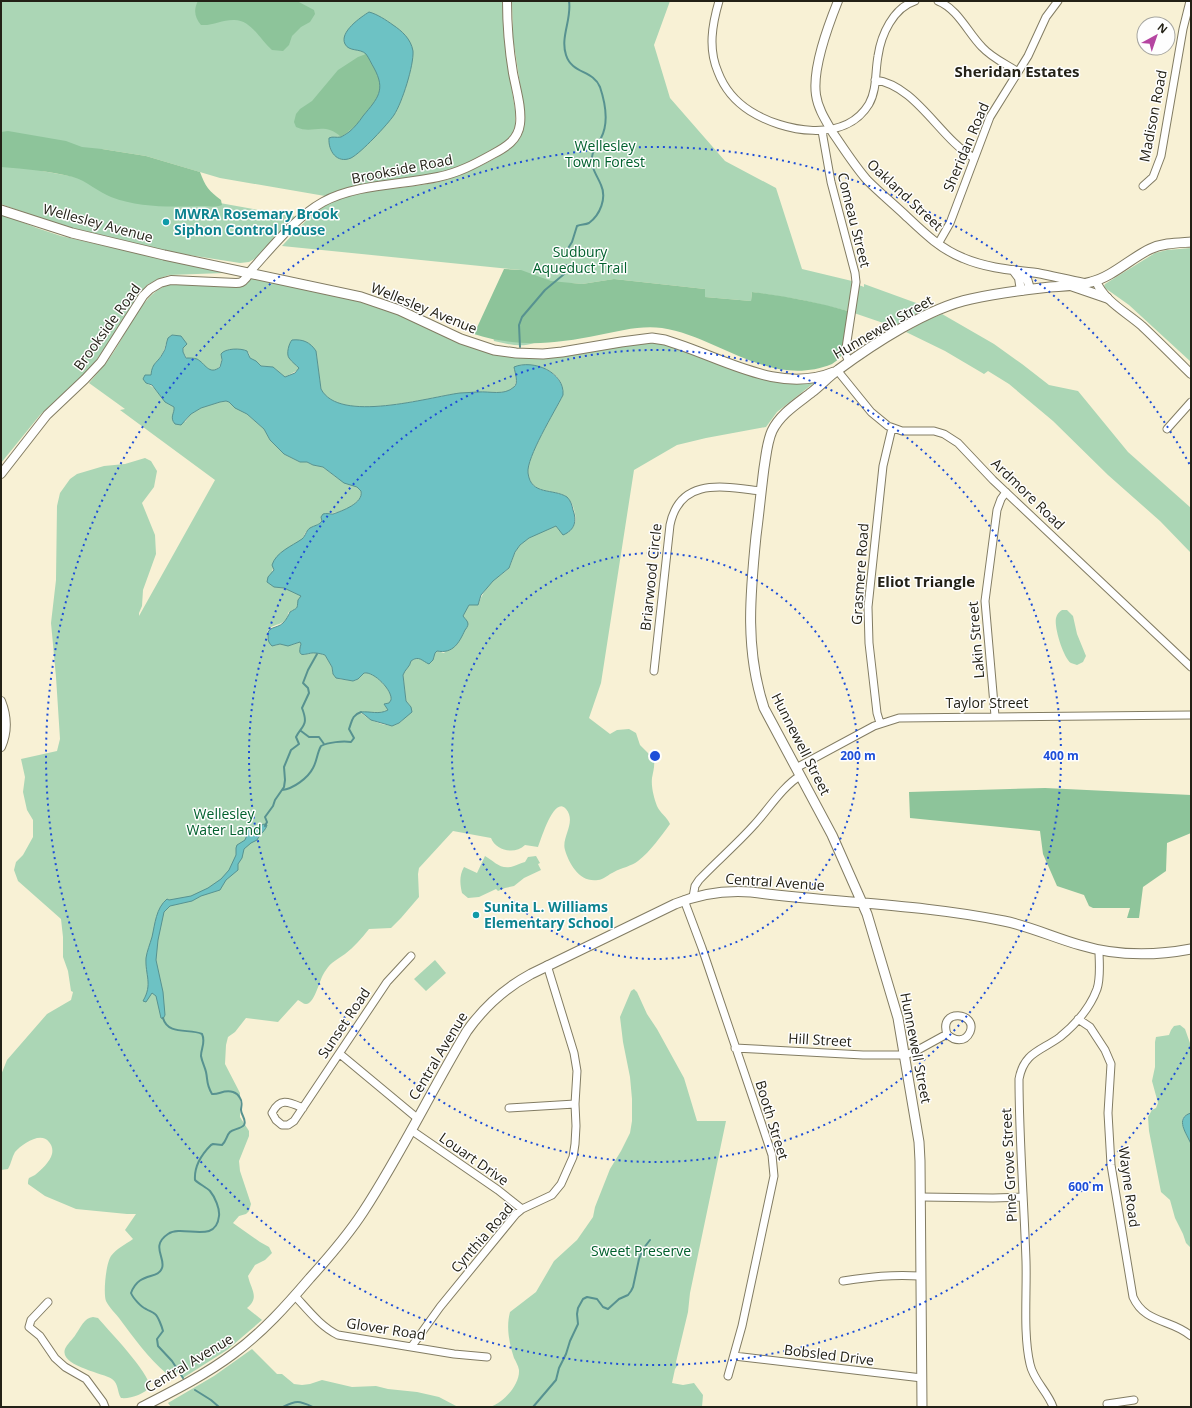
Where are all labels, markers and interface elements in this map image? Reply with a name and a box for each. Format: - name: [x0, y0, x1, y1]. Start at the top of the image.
- north arrow: [1136, 16, 1176, 56]
- text: N: [1154, 19, 1171, 37]
- district label: Sheridan Estates: [955, 61, 1079, 81]
- street label: Madison Road: [1134, 68, 1171, 163]
- street label: Sheridan Road: [938, 99, 993, 194]
- park label: Wellesley Town Forest: [565, 136, 645, 171]
- street label: Brookside Road: [350, 149, 454, 188]
- street label: Oakland Street: [863, 155, 947, 235]
- street label: Comeau Street: [834, 170, 875, 269]
- street label: Wellesley Avenue: [41, 199, 155, 246]
- place label: MWRA Rosemary Brook Siphon Control House: [174, 204, 339, 239]
- marker: MWRA Rosemary Brook Siphon Control House: [161, 217, 171, 227]
- park label: Sudbury Aqueduct Trail: [533, 242, 627, 277]
- street label: Wellesley Avenue: [368, 278, 480, 338]
- street label: Brookside Road: [69, 280, 144, 374]
- street label: Hunnewell Street: [829, 290, 936, 363]
- street label: Ardmore Road: [988, 454, 1069, 534]
- street label: Briarwood Circle: [635, 522, 666, 632]
- street label: Grasmere Road: [846, 523, 873, 625]
- district label: Eliot Triangle: [877, 571, 975, 591]
- street label: Lakin Street: [963, 601, 988, 679]
- street label: Hunnewell Street: [767, 689, 835, 798]
- street label: Taylor Street: [946, 693, 1028, 712]
- text: 200 m: [840, 747, 876, 764]
- text: 400 m: [1043, 747, 1079, 764]
- centre of rings: [648, 749, 662, 763]
- park label: Wellesley Water Land: [186, 804, 262, 839]
- street label: Central Avenue: [725, 869, 826, 894]
- place label: Sunita L. Williams Elementary School: [484, 897, 614, 932]
- marker: Sunita L. Williams Elementary School: [471, 910, 481, 920]
- street label: Sunset Road: [313, 984, 374, 1062]
- street label: Hunnewell Street: [896, 991, 937, 1105]
- street label: Central Avenue: [404, 1008, 471, 1103]
- street label: Hill Street: [788, 1028, 852, 1051]
- street label: Booth Street: [751, 1078, 794, 1162]
- street label: Pine Grove Street: [996, 1108, 1021, 1222]
- street label: Louart Drive: [436, 1128, 513, 1190]
- street label: Wayne Road: [1114, 1145, 1145, 1228]
- text: 600 m: [1068, 1178, 1104, 1195]
- street label: Cynthia Road: [446, 1199, 517, 1276]
- park label: Sweet Preserve: [591, 1241, 691, 1260]
- street label: Glover Road: [345, 1313, 427, 1344]
- street label: Central Avenue: [141, 1329, 236, 1396]
- street label: Bobsled Drive: [783, 1340, 875, 1369]

